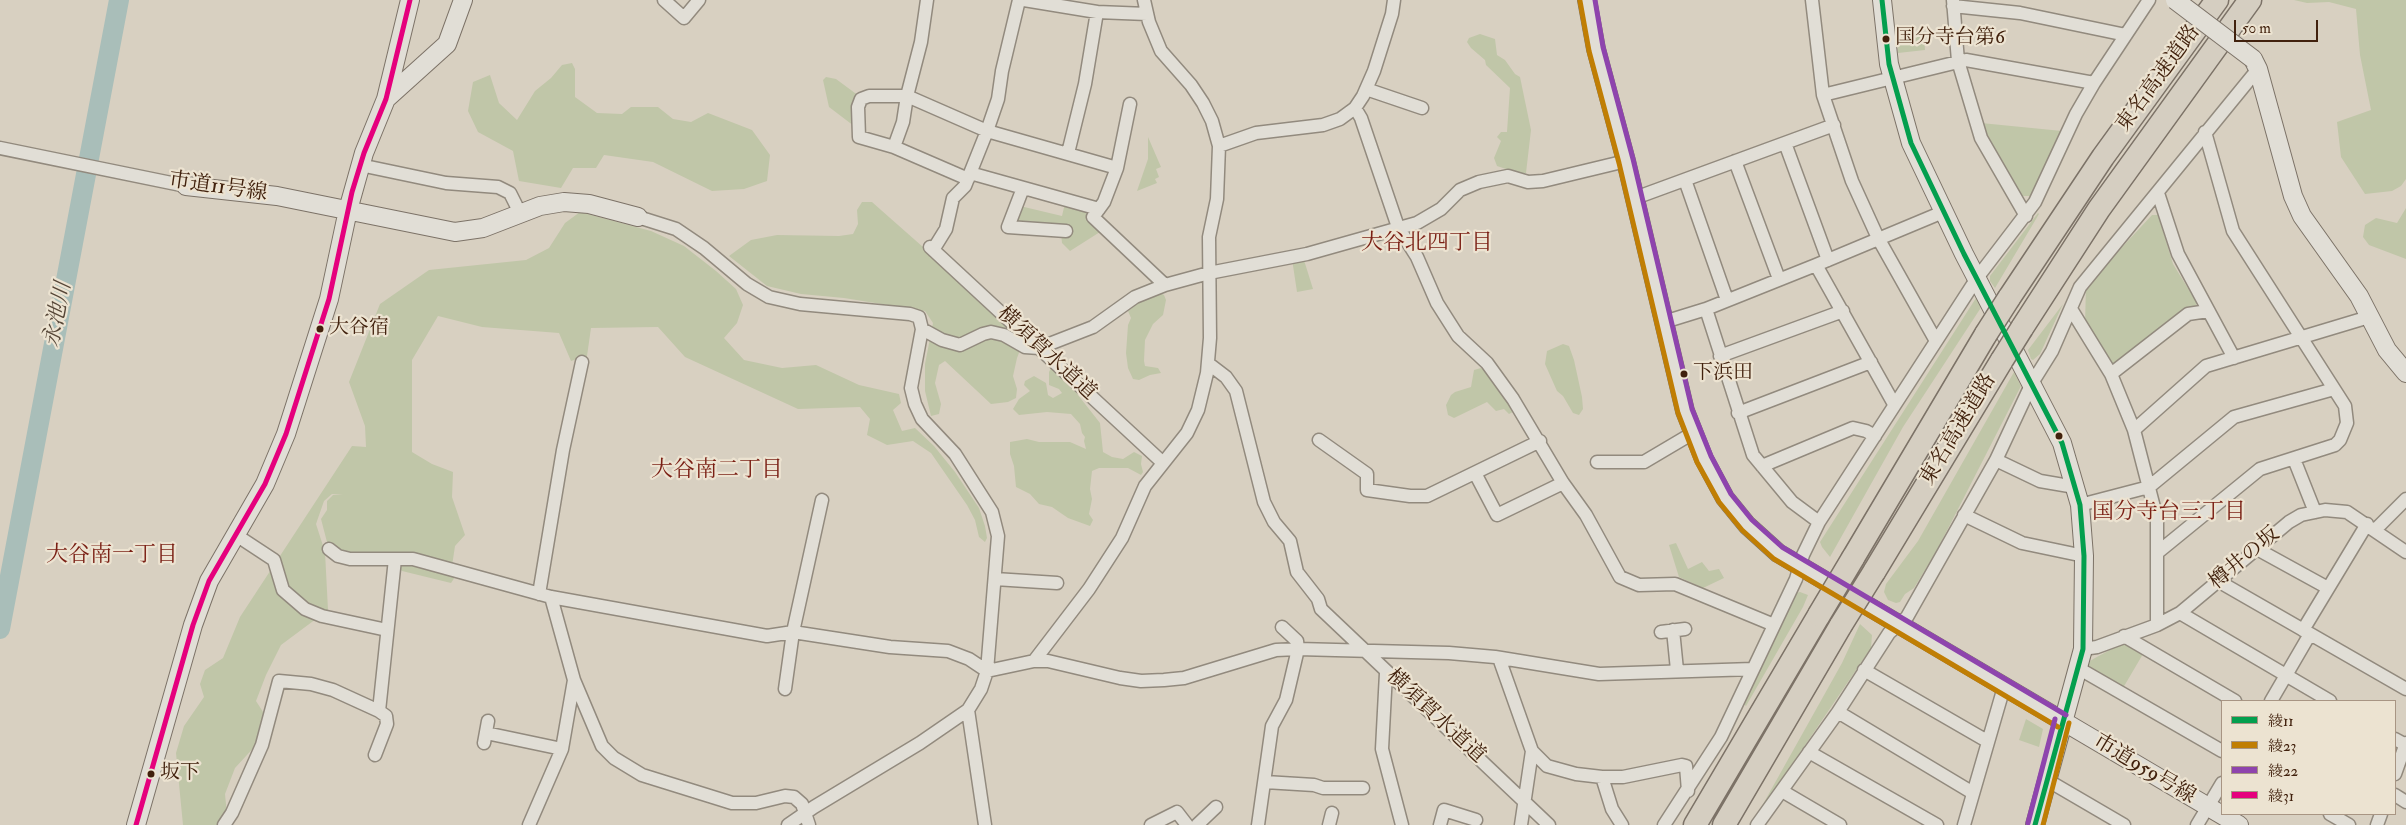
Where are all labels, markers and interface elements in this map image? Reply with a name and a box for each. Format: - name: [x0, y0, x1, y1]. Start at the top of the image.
- scale bar: [2236, 10, 2320, 42]
- text: 50 m: [2242, 19, 2271, 38]
- street label: 東名高速道路: [2112, 21, 2206, 137]
- place label: 国分寺台第6: [1895, 27, 2005, 51]
- marker: 国分寺台第6: [1881, 34, 1891, 44]
- street label: 市道11号線: [167, 169, 269, 207]
- district label: 大谷北四丁目: [1361, 231, 1493, 257]
- water label: 永池川: [40, 280, 78, 350]
- street label: 横須賀水道道: [991, 302, 1101, 406]
- place label: 大谷宿: [329, 317, 389, 341]
- marker: 大谷宿: [315, 324, 325, 334]
- place label: 下浜田: [1693, 362, 1753, 386]
- marker: 下浜田: [1679, 369, 1689, 379]
- street label: 東名高速道路: [1916, 370, 2002, 490]
- unlabelled marker: [2054, 431, 2064, 441]
- district label: 大谷南二丁目: [651, 458, 783, 484]
- district label: 国分寺台三丁目: [2092, 500, 2246, 526]
- street label: 樽井の坂: [2205, 522, 2285, 596]
- district label: 大谷南一丁目: [46, 543, 178, 569]
- street label: 横須賀水道道: [1380, 665, 1490, 769]
- legend: [2221, 700, 2396, 815]
- text: 綾11: [2268, 712, 2294, 731]
- street label: 市道959号線: [2088, 730, 2200, 810]
- text: 綾23: [2268, 737, 2296, 756]
- place label: 坂下: [160, 762, 200, 786]
- text: 綾22: [2268, 762, 2298, 781]
- marker: 坂下: [146, 769, 156, 779]
- text: 綾31: [2268, 787, 2294, 806]

